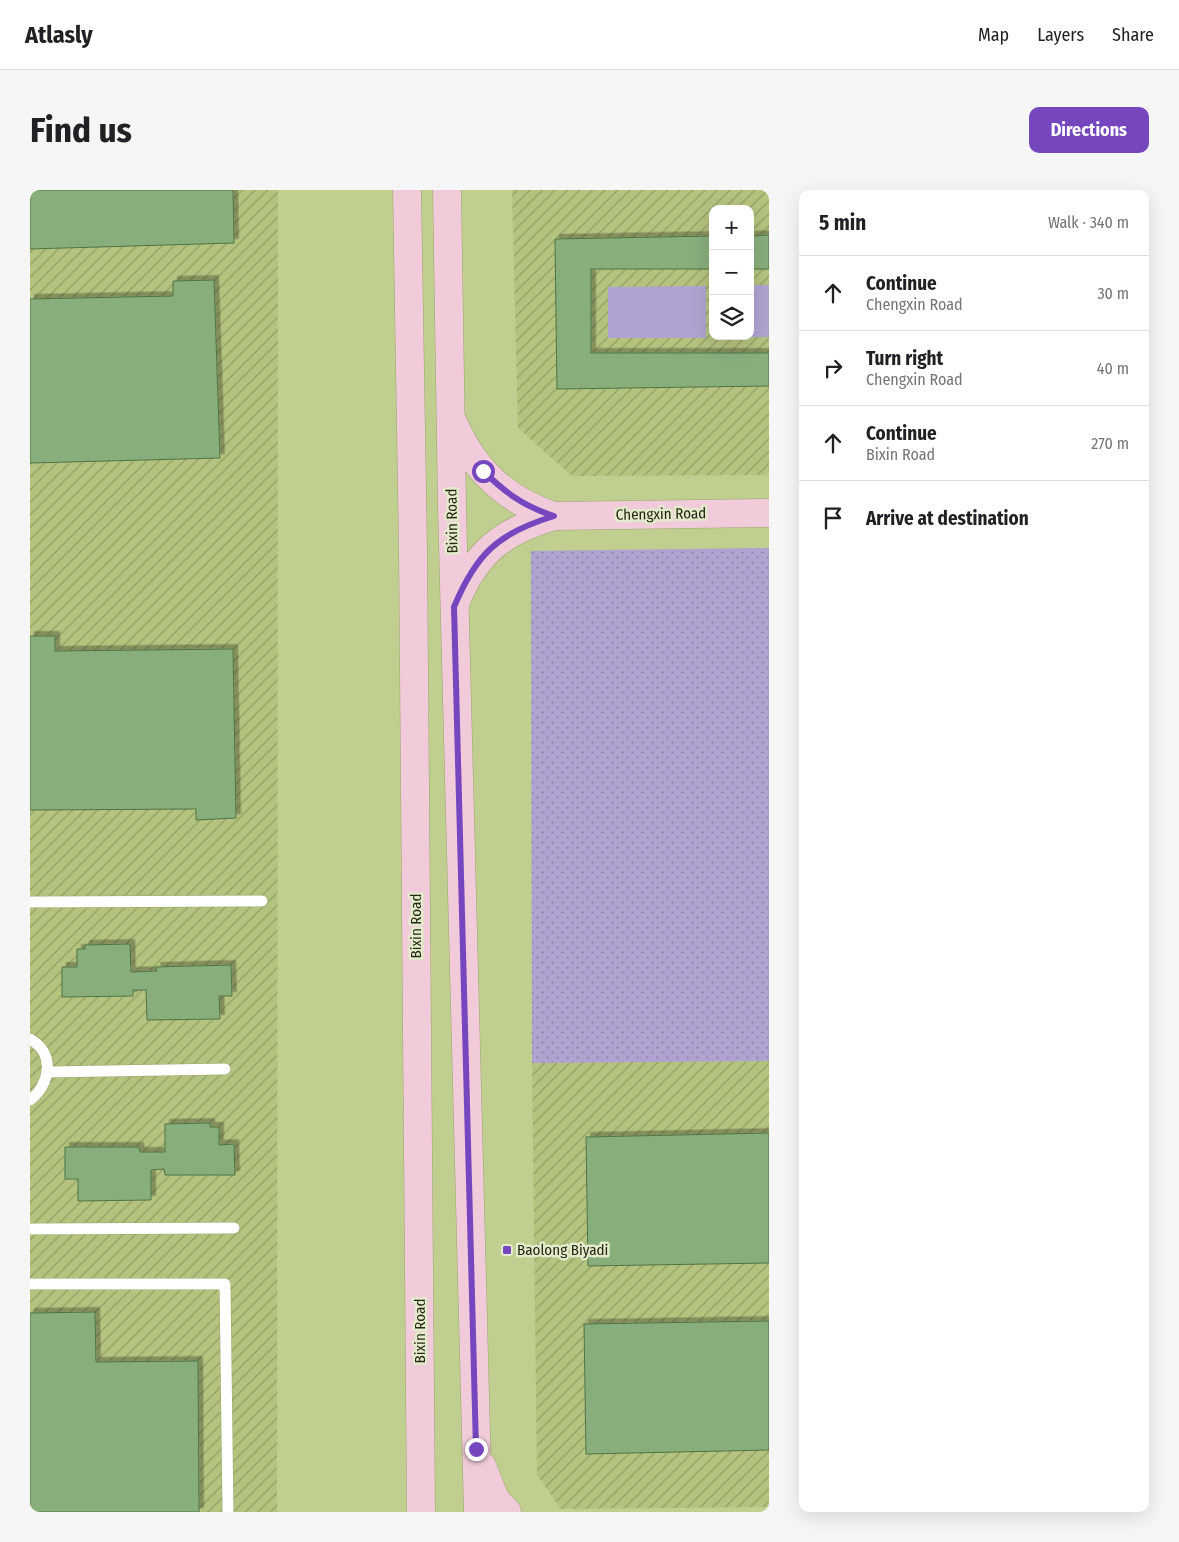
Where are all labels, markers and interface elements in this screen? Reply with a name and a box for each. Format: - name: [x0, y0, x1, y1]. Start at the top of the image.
- text: Atlasly: [25, 21, 93, 49]
- text: Map: [978, 24, 1009, 46]
- text: Layers: [1037, 24, 1084, 46]
- text: Share: [1112, 24, 1154, 46]
- button: Directions: [1029, 107, 1149, 153]
- text: Find us: [30, 109, 132, 151]
- map controls: [709, 205, 754, 340]
- button: +: [709, 205, 754, 250]
- text: 5 min: [819, 210, 866, 236]
- text: Walk · 340 m: [1048, 213, 1129, 232]
- button: −: [709, 250, 754, 295]
- text: Continue: [866, 272, 937, 295]
- icon: ahead: [819, 279, 847, 307]
- text: 30 m: [1097, 284, 1129, 303]
- button: layers: [709, 295, 754, 340]
- text: Chengxin Road: [866, 295, 963, 314]
- text: Turn right: [866, 347, 943, 370]
- icon: right: [819, 354, 847, 382]
- text: 40 m: [1097, 359, 1129, 378]
- text: Chengxin Road: [866, 370, 963, 389]
- text: Continue: [866, 422, 937, 445]
- icon: ahead: [819, 429, 847, 457]
- text: 270 m: [1091, 434, 1129, 453]
- text: Bixin Road: [866, 445, 935, 464]
- route start: [472, 460, 495, 483]
- street label: Bixin Road: [442, 488, 462, 554]
- street label: Chengxin Road: [616, 504, 706, 524]
- icon: arrive: [819, 504, 847, 532]
- text: Arrive at destination: [866, 507, 1029, 530]
- street label: Bixin Road: [407, 894, 425, 958]
- place label: Baolong Biyadi: [517, 1241, 608, 1259]
- marker: Baolong Biyadi: [501, 1244, 513, 1256]
- street label: Bixin Road: [411, 1299, 429, 1363]
- route end: [465, 1438, 488, 1461]

